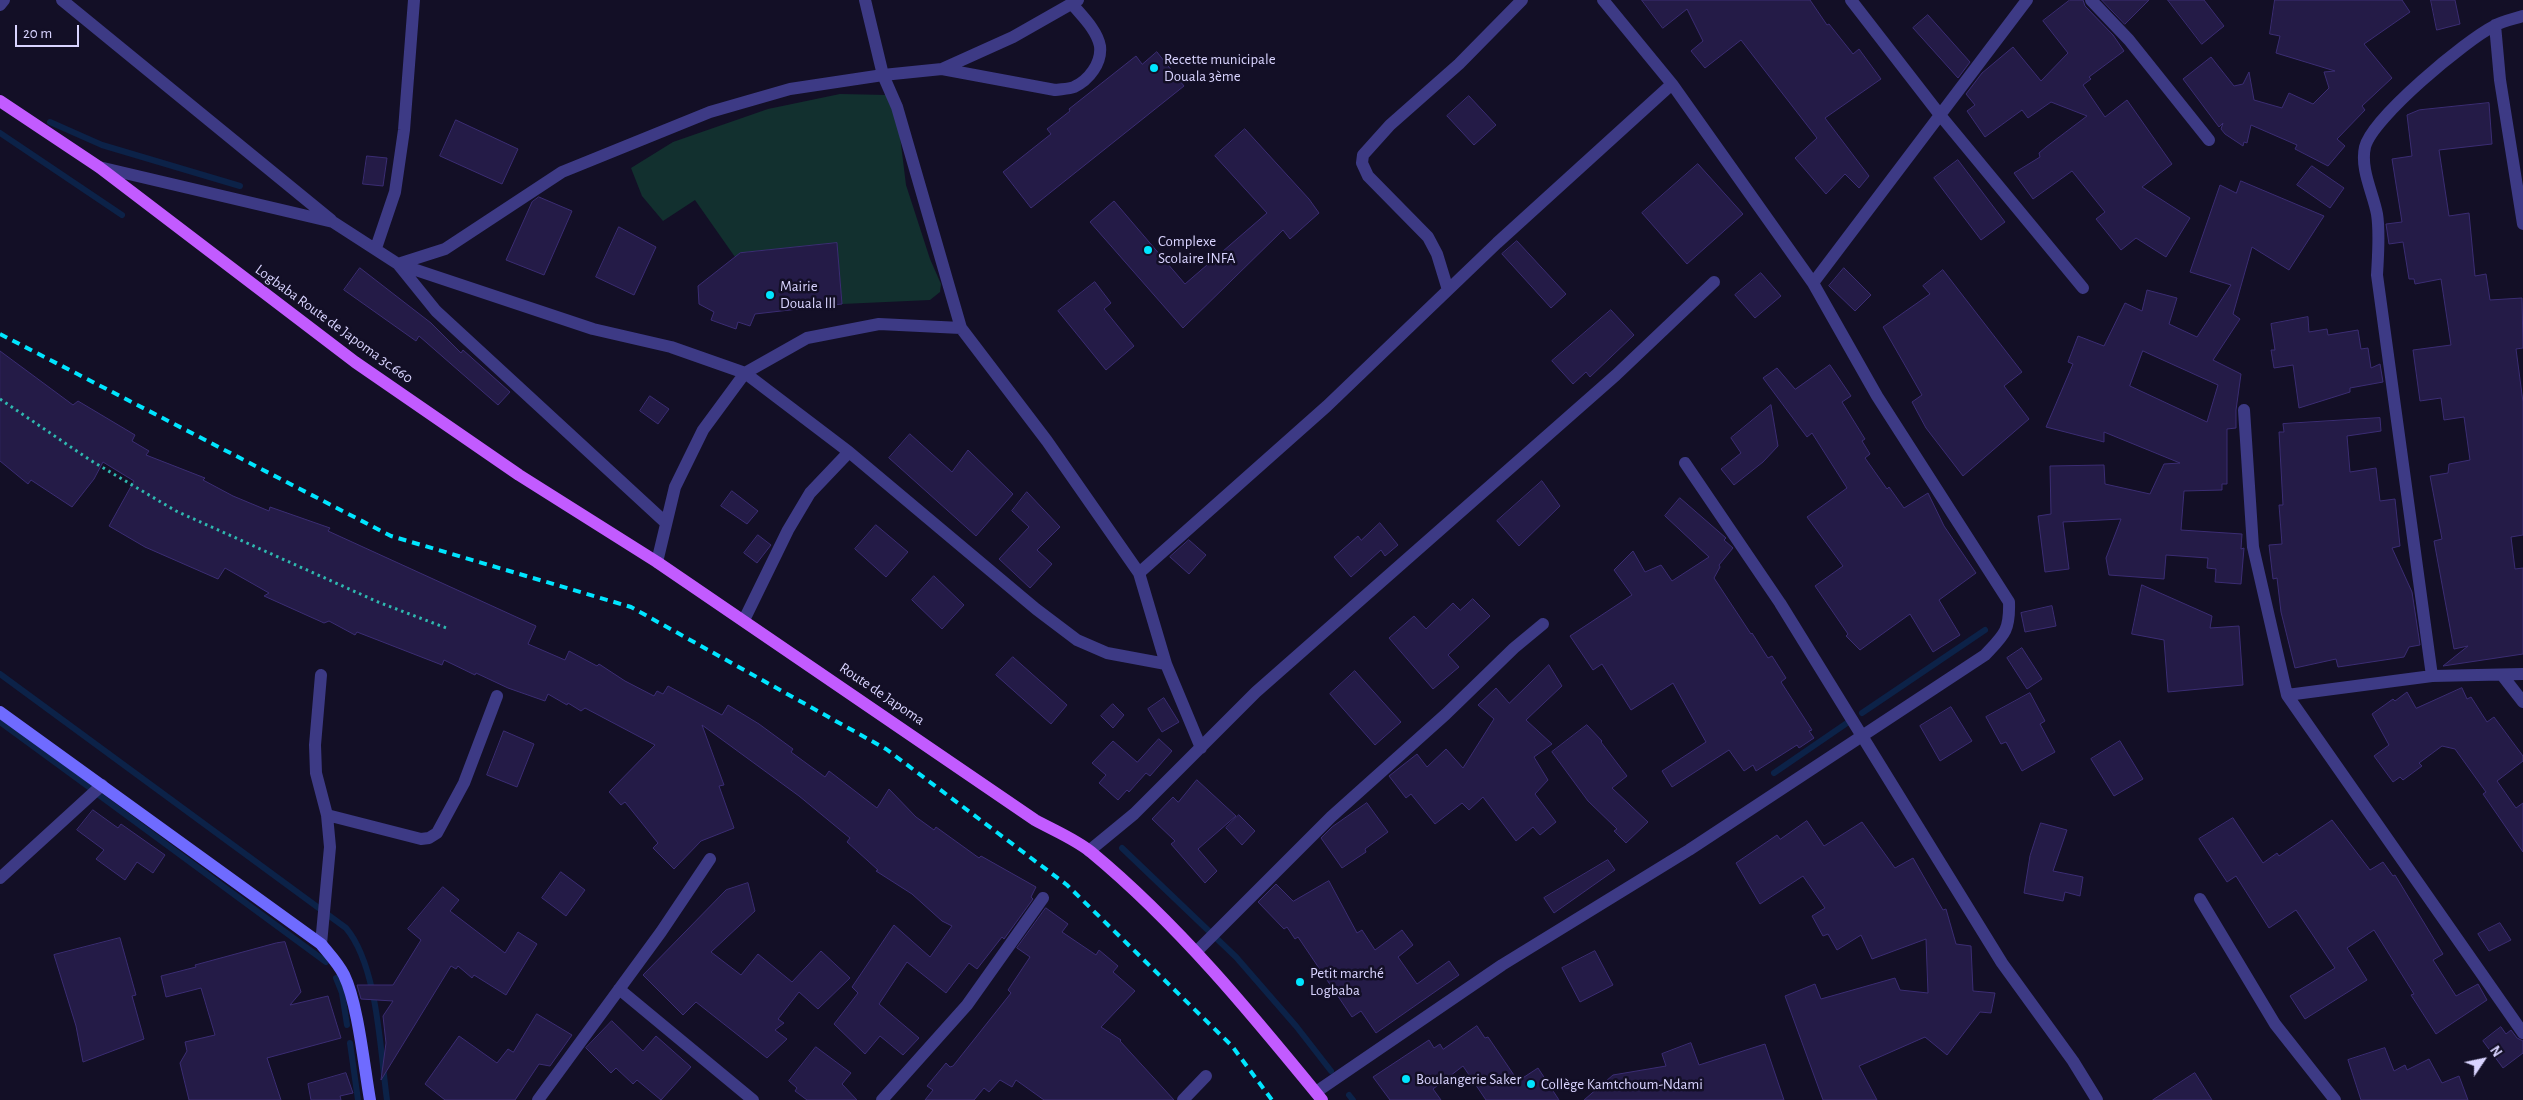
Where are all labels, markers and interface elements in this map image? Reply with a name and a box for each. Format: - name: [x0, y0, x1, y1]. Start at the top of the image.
- scale bar: [18, 15, 81, 47]
- text: 20 m: [23, 26, 52, 41]
- place label: Recette municipale Douala 3ème: [1164, 50, 1276, 85]
- marker: Recette municipale Douala 3ème: [1148, 62, 1160, 74]
- place label: Complexe Scolaire INFA: [1158, 232, 1235, 267]
- marker: Complexe Scolaire INFA: [1142, 244, 1154, 256]
- street label: Logbaba Route de Japoma 3c.660: [252, 261, 416, 387]
- place label: Mairie Douala lll: [780, 277, 836, 312]
- marker: Mairie Douala lll: [764, 289, 776, 301]
- street label: Route de Japoma: [836, 659, 928, 729]
- place label: Petit marché Logbaba: [1310, 964, 1384, 999]
- marker: Petit marché Logbaba: [1294, 976, 1306, 988]
- north arrow: [2458, 1035, 2508, 1085]
- text: N: [2487, 1044, 2504, 1060]
- place label: Boulangerie Saker: [1416, 1070, 1521, 1088]
- marker: Boulangerie Saker: [1400, 1073, 1412, 1085]
- place label: Collège Kamtchoum-Ndami: [1541, 1075, 1703, 1093]
- marker: Collège Kamtchoum-Ndami: [1525, 1078, 1537, 1090]

